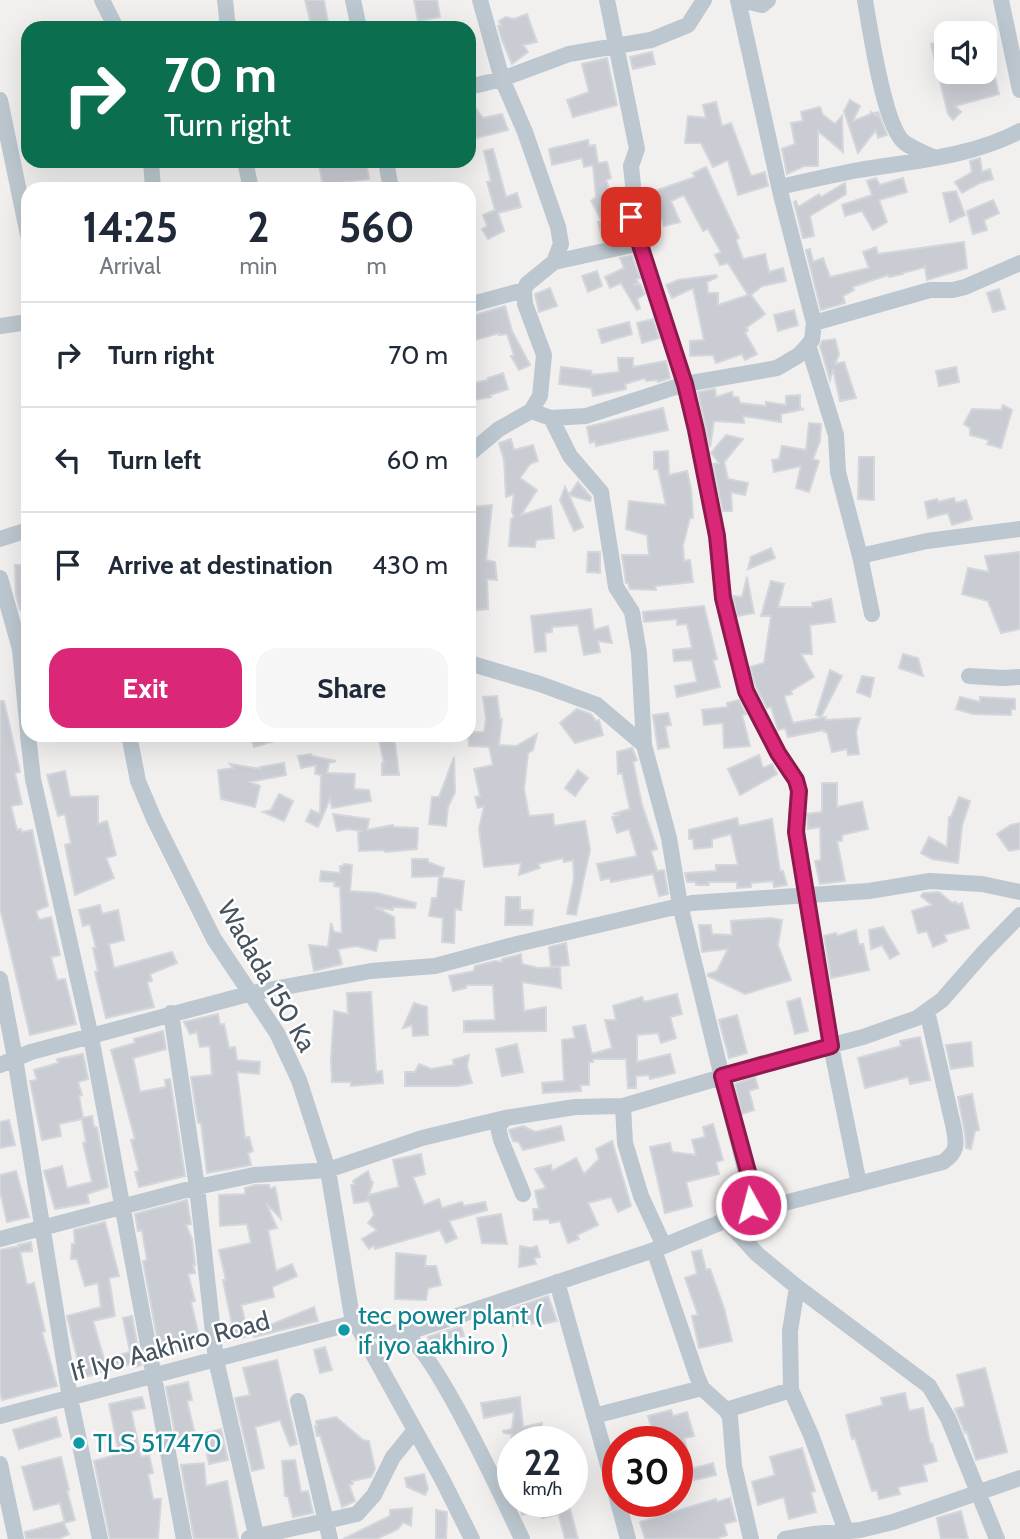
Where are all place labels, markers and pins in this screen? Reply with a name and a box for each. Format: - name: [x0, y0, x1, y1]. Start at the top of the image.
- pin: [601, 187, 661, 247]
- place label: tec power plant ( if iyo aakhiro ): [358, 1299, 543, 1361]
- marker: tec power plant ( if iyo aakhiro ): [336, 1322, 352, 1338]
- place label: TLS 517470: [93, 1427, 222, 1459]
- marker: TLS 517470: [71, 1435, 87, 1451]

